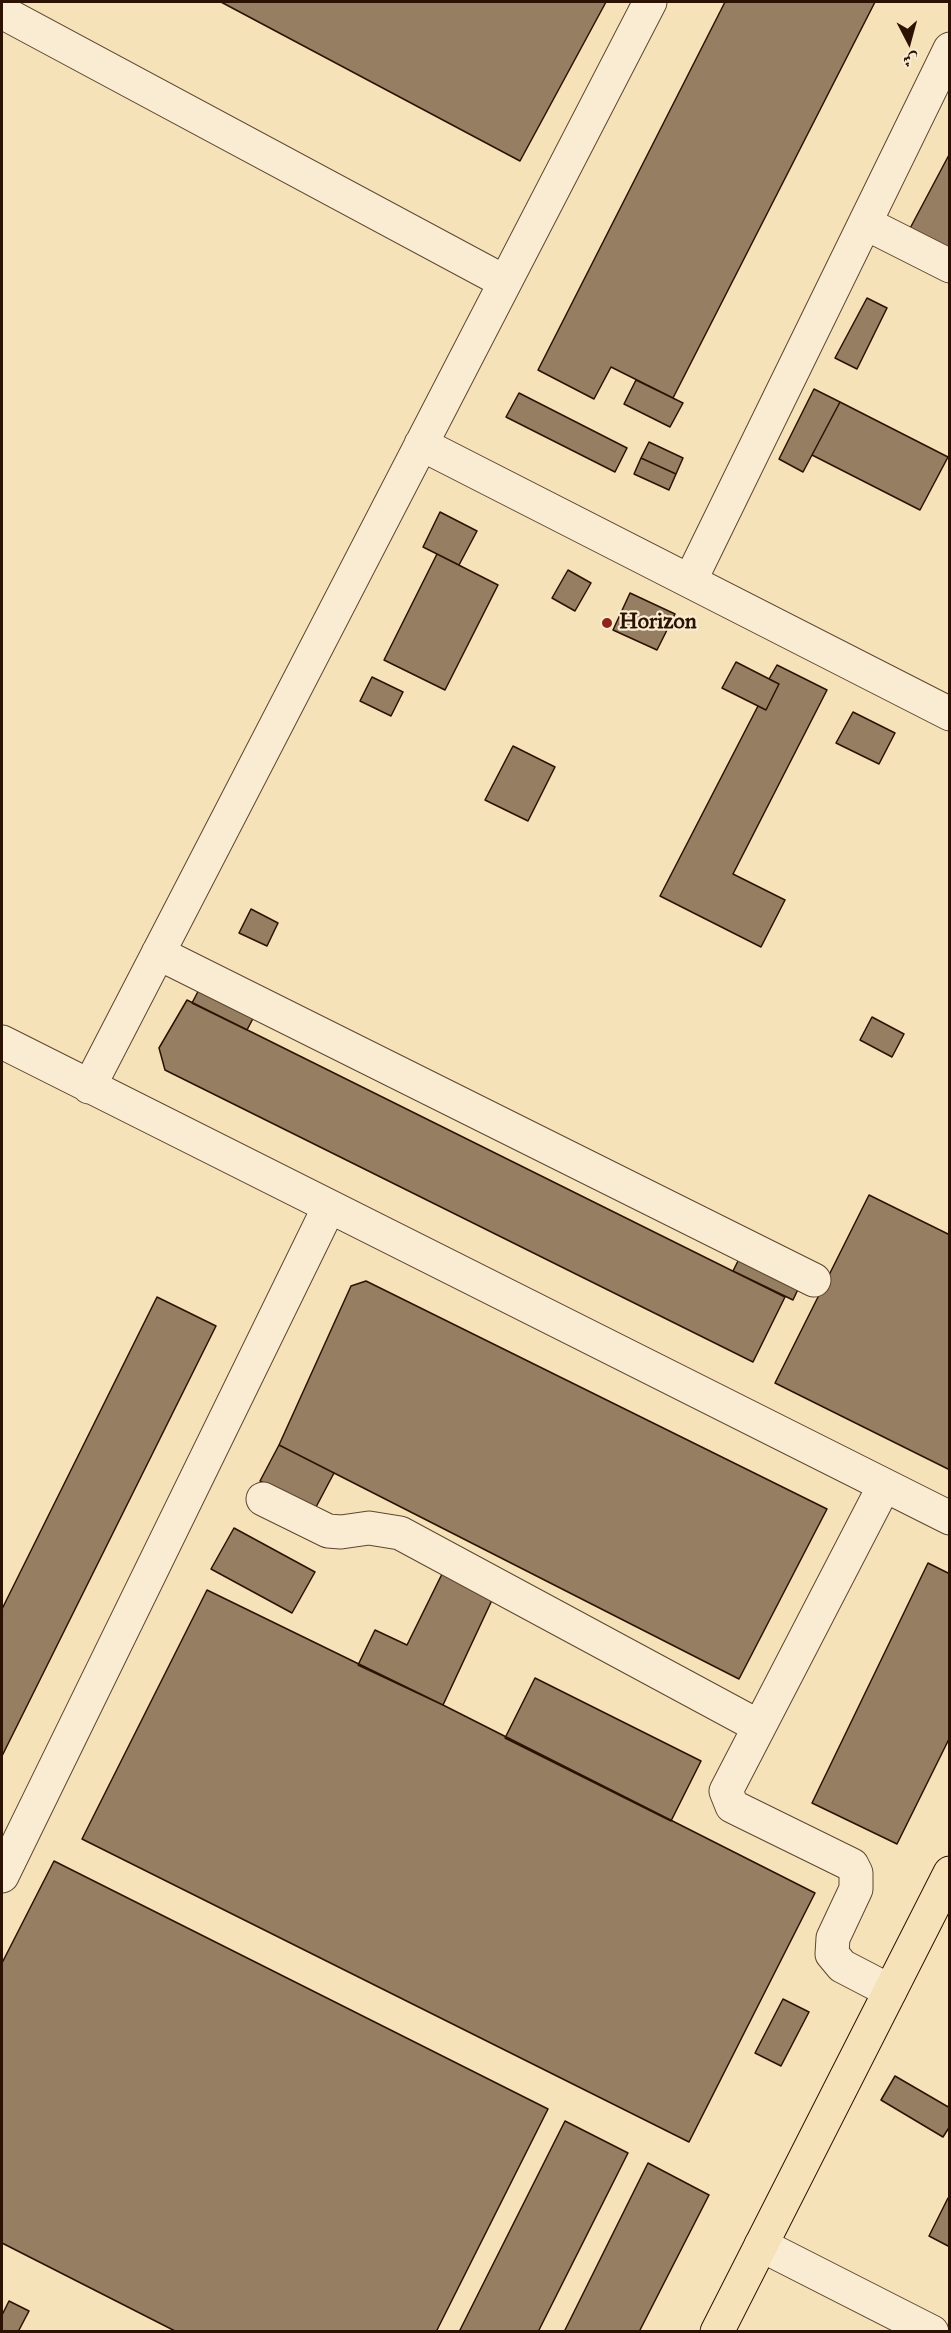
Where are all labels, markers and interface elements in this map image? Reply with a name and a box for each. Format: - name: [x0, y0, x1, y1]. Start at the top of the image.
- north arrow: [879, 12, 939, 72]
- text: ش: [902, 50, 920, 71]
- place label: Horizon: [619, 610, 697, 636]
- marker: Horizon: [600, 616, 614, 630]

